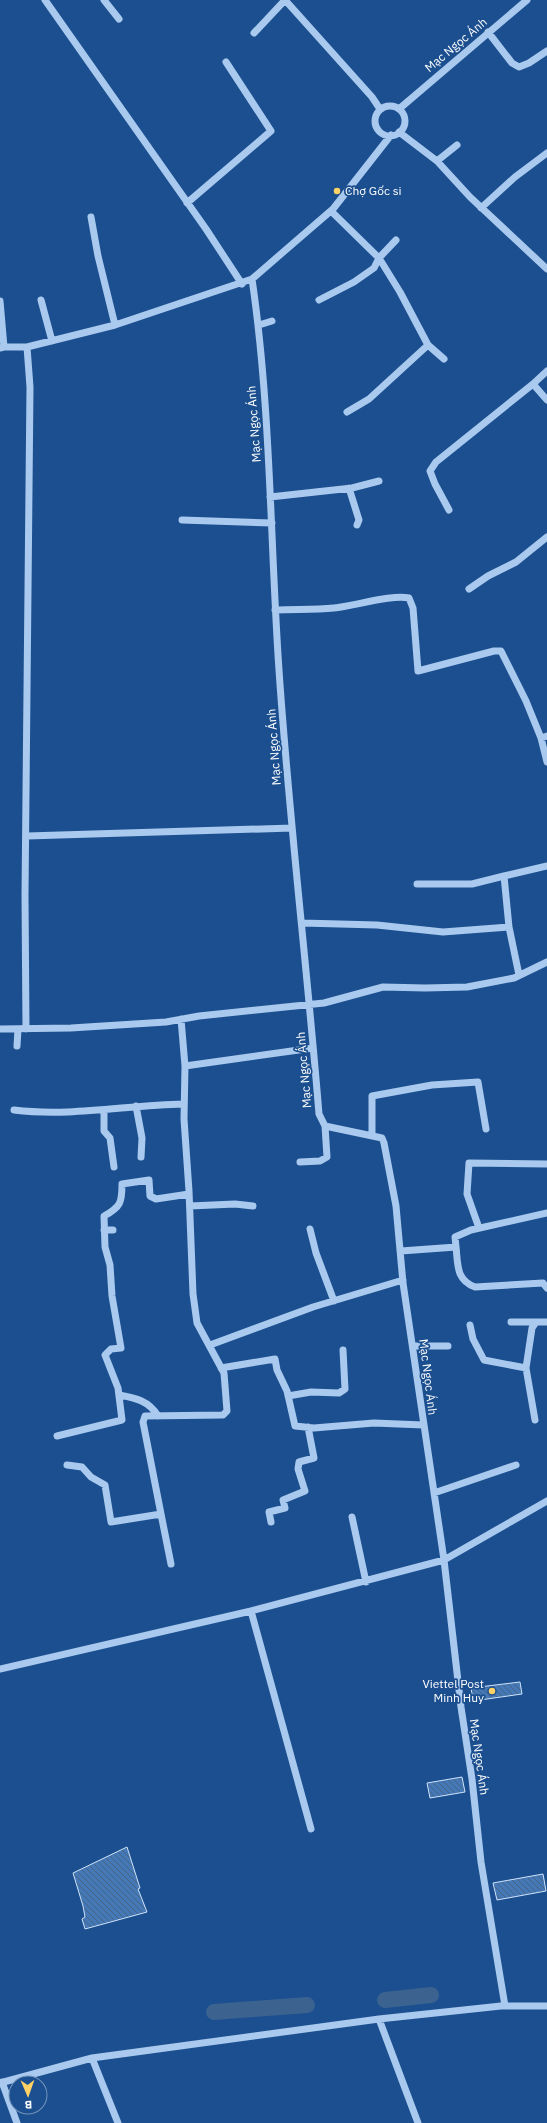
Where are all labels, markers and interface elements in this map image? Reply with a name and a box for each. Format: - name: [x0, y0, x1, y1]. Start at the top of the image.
- street label: Mạc Ngọc Ánh: [421, 14, 490, 75]
- place label: Chợ Gốc si: [345, 183, 402, 198]
- marker: Chợ Gốc si: [332, 186, 342, 196]
- street label: Mạc Ngọc Ánh: [243, 385, 264, 463]
- street label: Mạc Ngọc Ánh: [263, 708, 284, 786]
- street label: Mạc Ngọc Ánh: [293, 1031, 314, 1109]
- street label: Mạc Ngọc Ánh: [416, 1338, 441, 1416]
- place label: Viettel Post Minh Huy: [422, 1676, 484, 1705]
- marker: Viettel Post Minh Huy: [487, 1686, 497, 1696]
- street label: Mạc Ngọc Ánh: [467, 1718, 492, 1796]
- north arrow: [8, 2075, 48, 2115]
- text: B: [24, 2098, 32, 2112]

